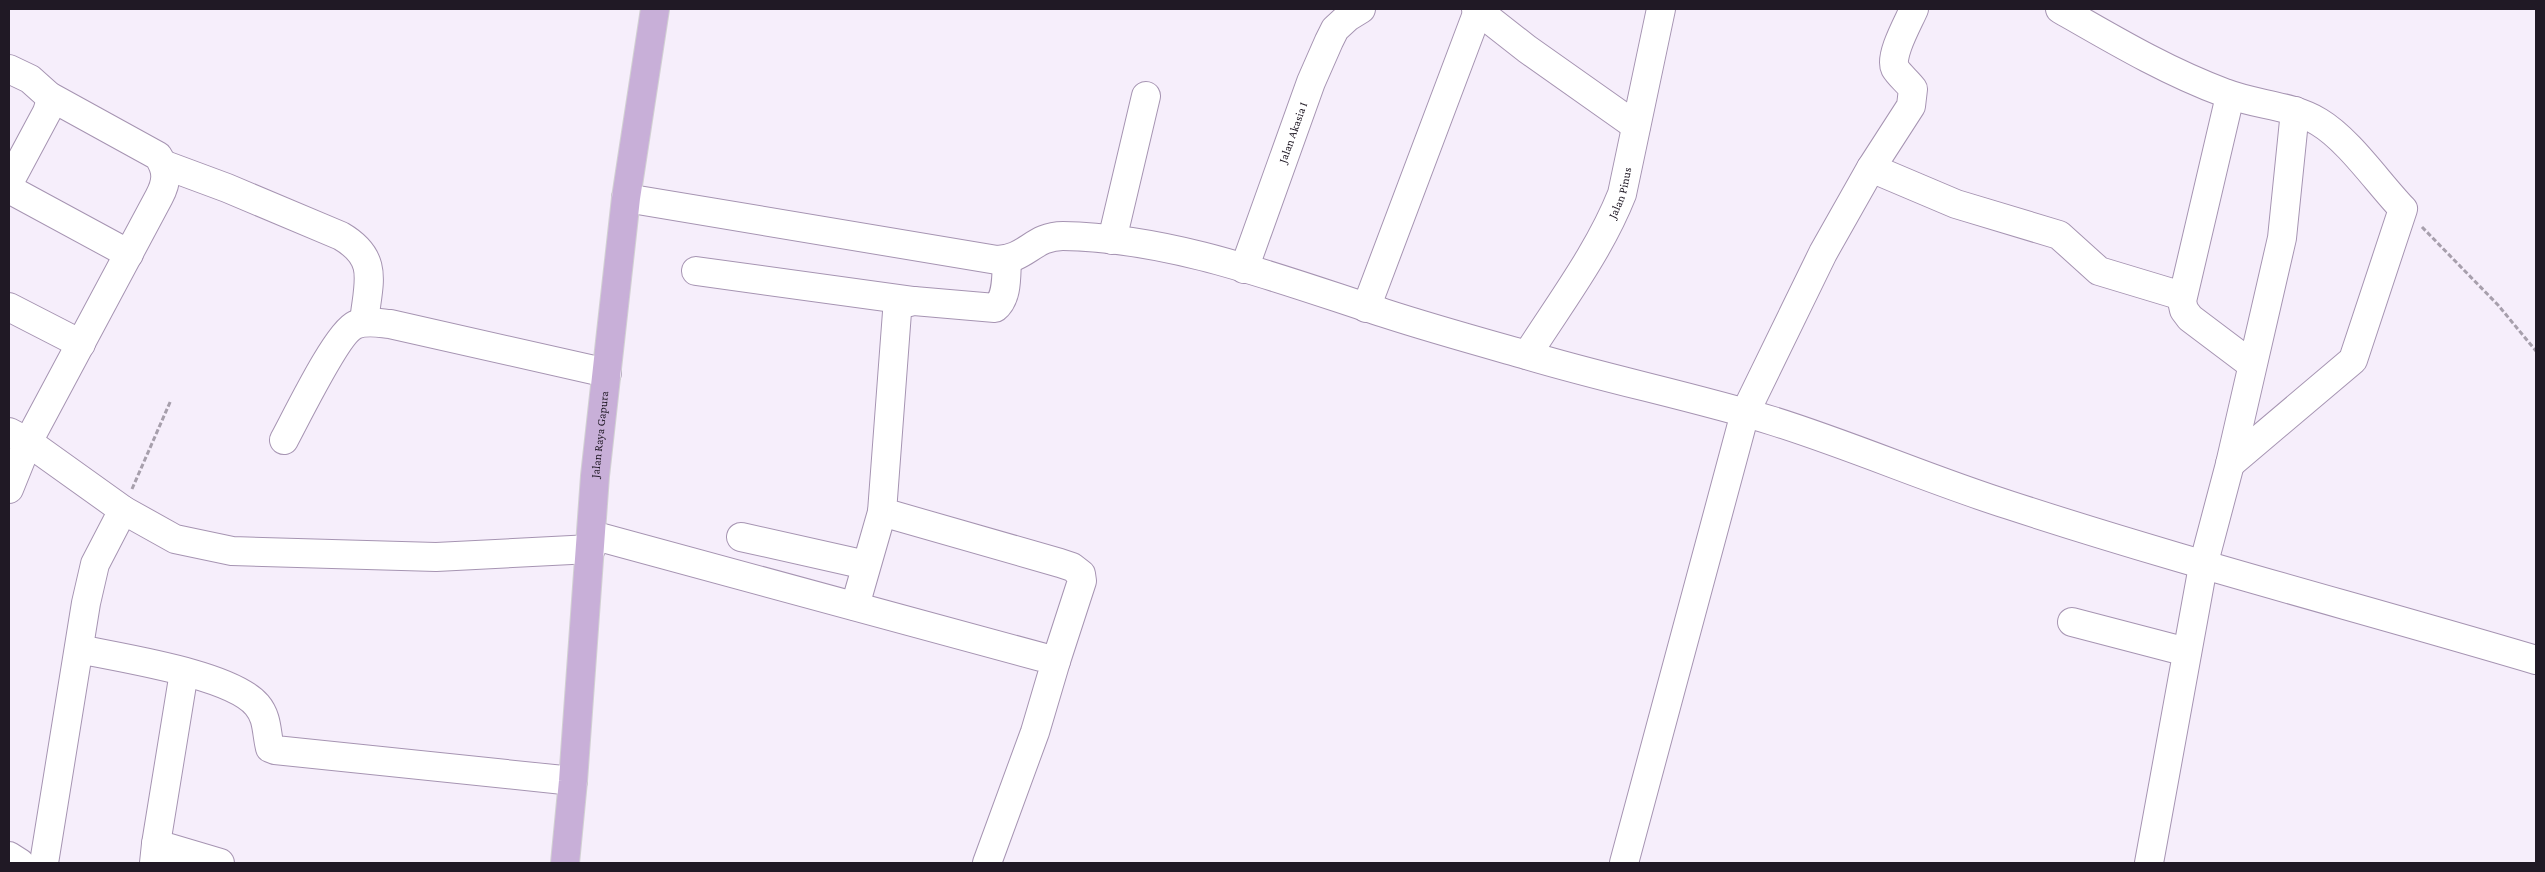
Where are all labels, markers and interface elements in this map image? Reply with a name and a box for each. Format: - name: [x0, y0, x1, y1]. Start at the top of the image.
- street label: Jalan Akasia I: [1275, 100, 1310, 166]
- street label: Jalan Pinus: [1605, 166, 1635, 222]
- street label: Jalan Raya Gapura: [588, 390, 611, 479]

